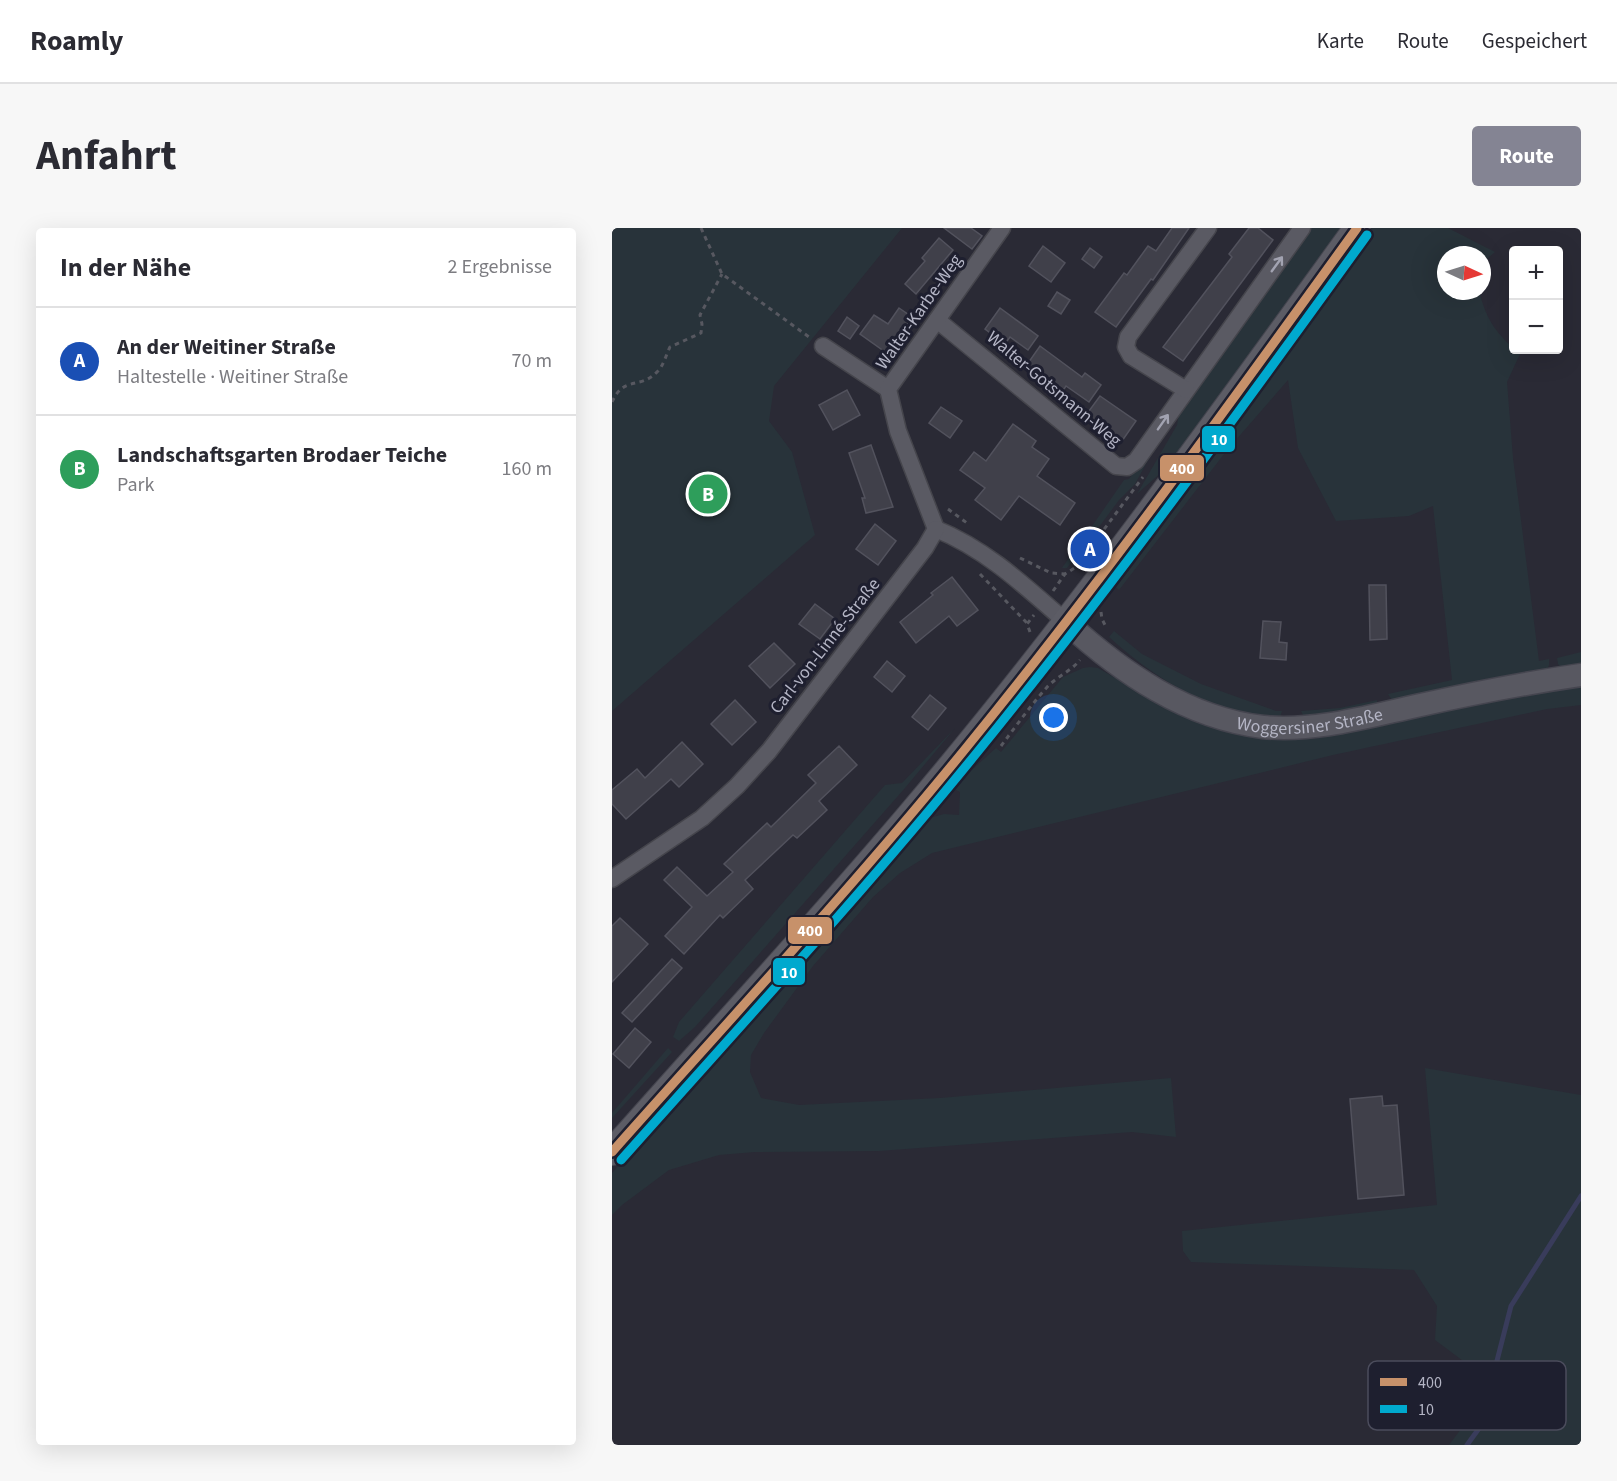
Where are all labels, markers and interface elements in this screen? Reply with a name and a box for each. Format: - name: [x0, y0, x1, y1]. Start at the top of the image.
- text: Roamly: [30, 21, 123, 61]
- text: Karte: [1317, 26, 1364, 56]
- text: Route: [1397, 26, 1449, 56]
- text: Gespeichert: [1482, 26, 1587, 56]
- text: Anfahrt: [36, 126, 177, 186]
- button: Route: [1472, 126, 1581, 186]
- north arrow: [1437, 246, 1491, 300]
- map controls: [1509, 246, 1563, 354]
- button: +: [1509, 246, 1563, 300]
- text: In der Nähe: [60, 249, 191, 286]
- street label: Walter-Karbe-Weg: [870, 249, 968, 375]
- text: 2 Ergebnisse: [447, 253, 552, 281]
- one-way arrow: [1270, 256, 1283, 272]
- button: −: [1509, 300, 1563, 354]
- street label: Walter-Gotsmann-Weg: [981, 325, 1127, 453]
- text: An der Weitiner Straße: [117, 331, 336, 363]
- text: A: [74, 347, 85, 375]
- text: 70 m: [512, 347, 552, 375]
- text: Haltestelle · Weitiner Straße: [117, 363, 348, 391]
- one-way arrow: [1157, 415, 1169, 431]
- line badge: 10: [1201, 425, 1236, 453]
- text: 10: [1211, 429, 1227, 451]
- text: Landschaftsgarten Brodaer Teiche: [117, 439, 447, 471]
- line badge: 400: [1159, 454, 1205, 482]
- text: B: [73, 455, 86, 483]
- text: 160 m: [502, 455, 552, 483]
- text: 400: [1169, 458, 1195, 480]
- text: Park: [117, 471, 154, 499]
- pin: B: [688, 472, 728, 516]
- pin: A: [1070, 526, 1110, 572]
- street label: Carl-von-Linné-Straße: [764, 573, 886, 719]
- street label: Woggersiner Straße: [1234, 701, 1385, 741]
- your location: [1039, 703, 1068, 732]
- line badge: 400: [787, 916, 833, 945]
- text: 400: [797, 920, 823, 942]
- line badge: 10: [772, 957, 806, 986]
- text: 10: [781, 962, 797, 984]
- legend: [1368, 1361, 1566, 1430]
- text: 400: [1418, 1372, 1442, 1394]
- text: 10: [1418, 1399, 1434, 1421]

